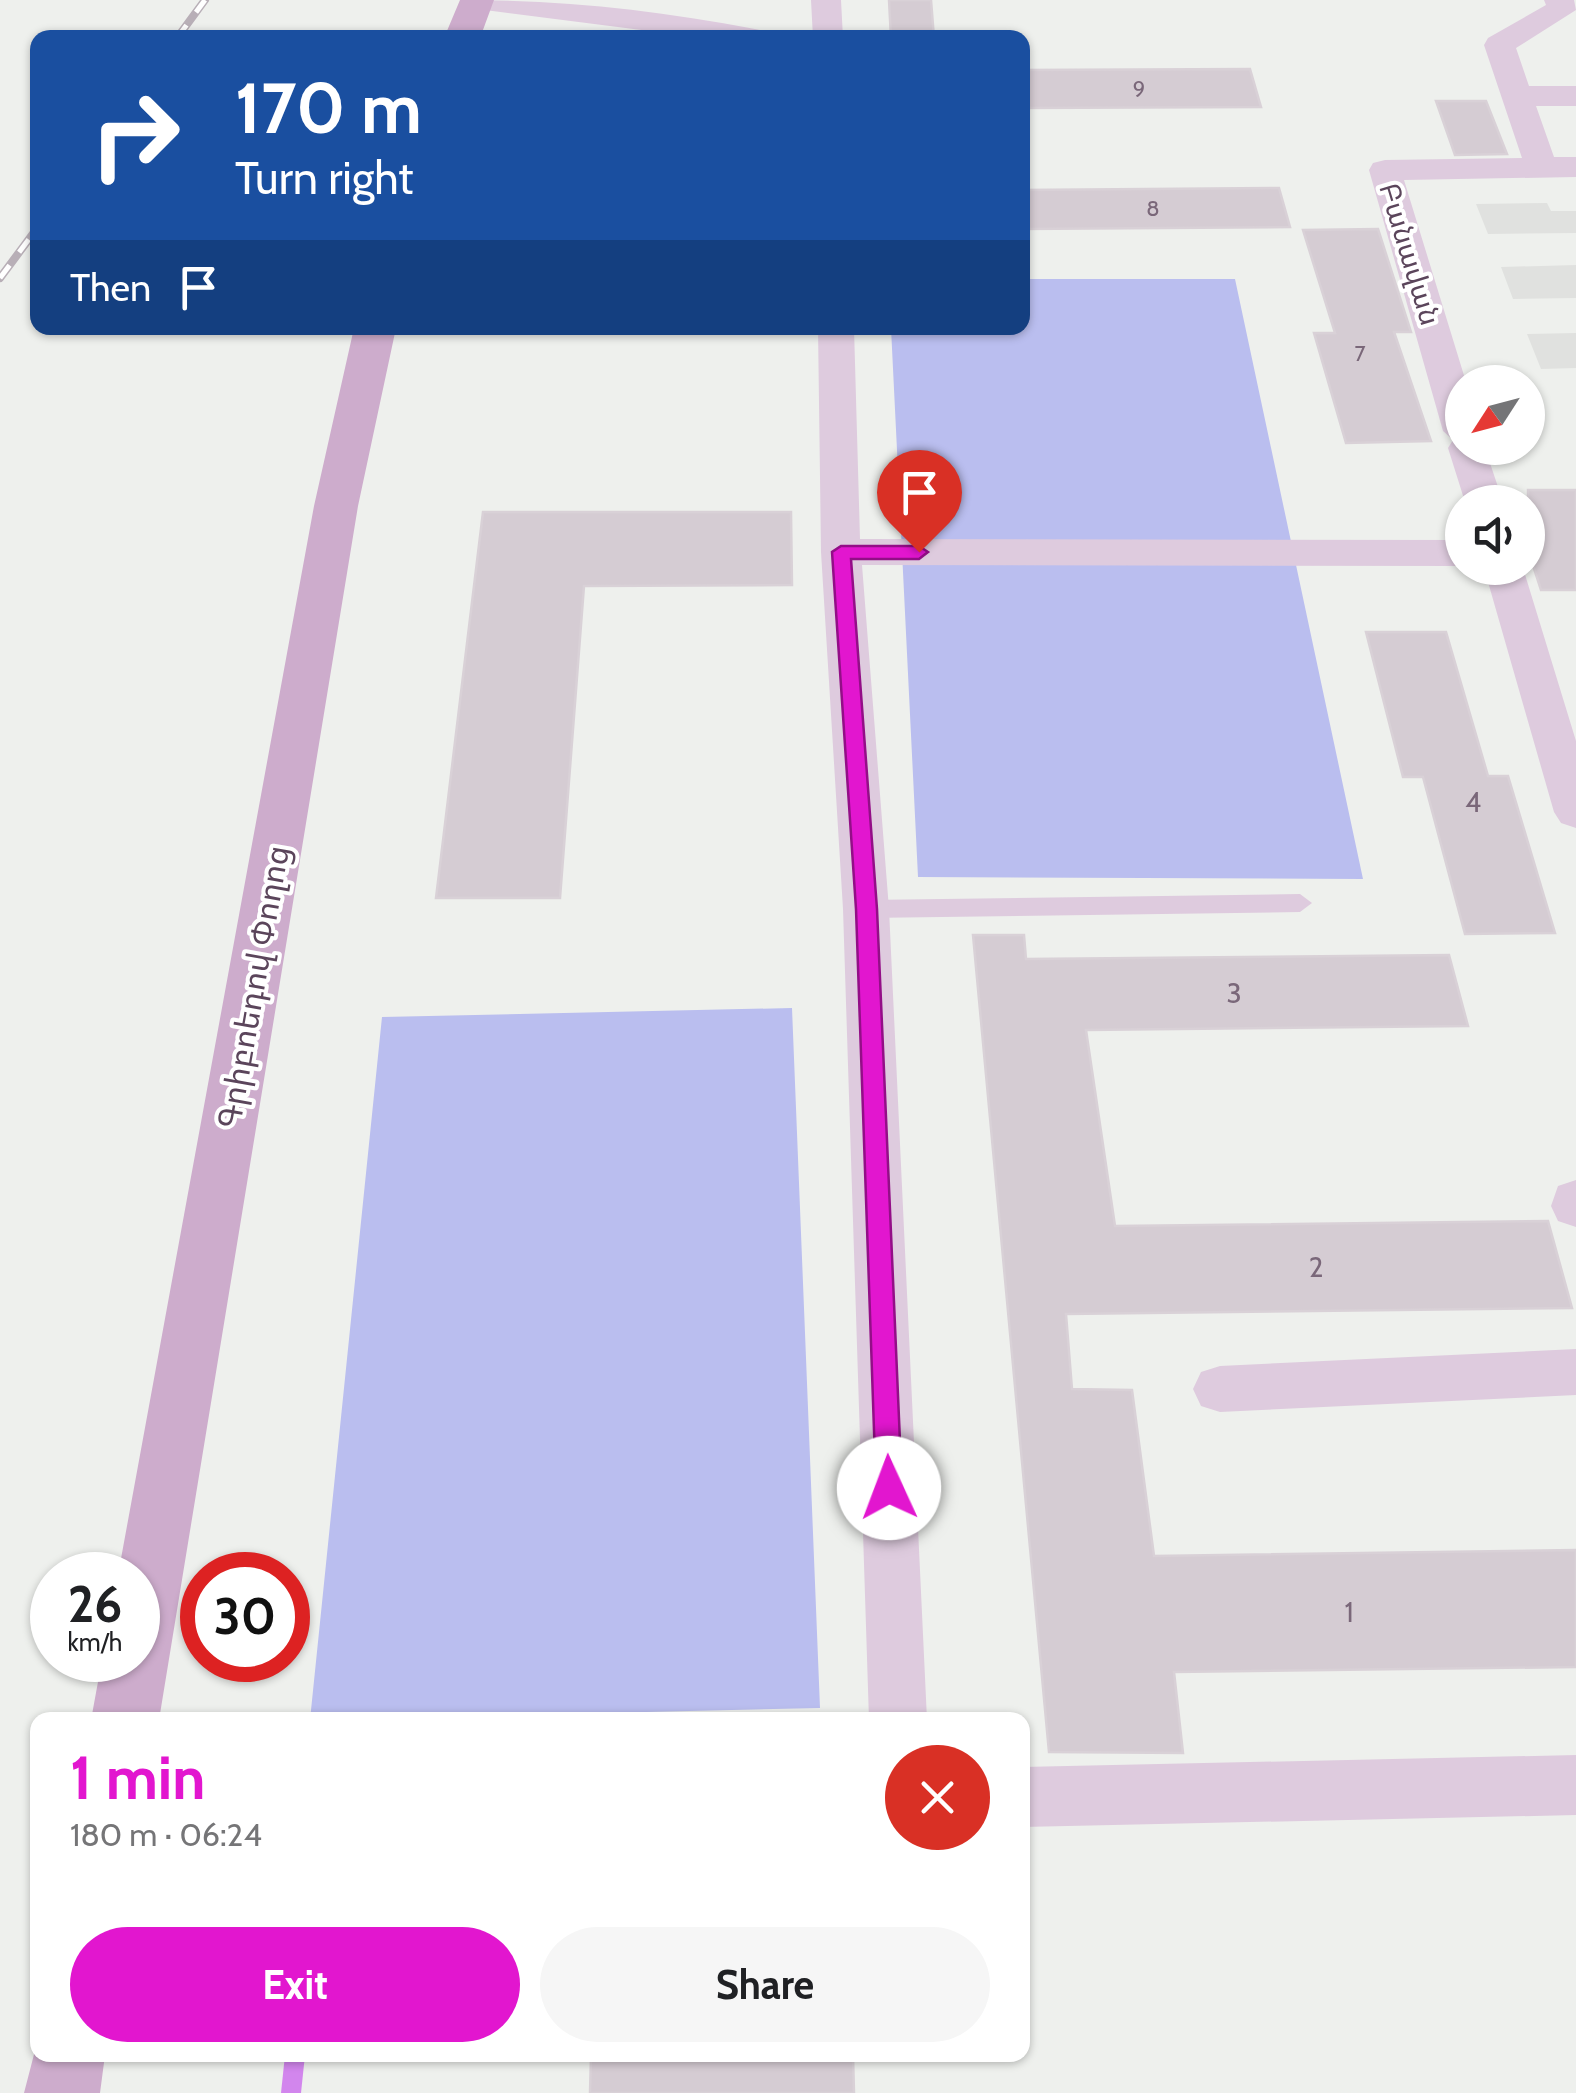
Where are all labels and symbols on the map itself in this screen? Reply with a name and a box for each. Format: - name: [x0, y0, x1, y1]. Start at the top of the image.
- house number: 9: [1133, 75, 1145, 102]
- street label: Բանավան: [1372, 179, 1448, 329]
- house number: 8: [1146, 195, 1160, 222]
- house number: 7: [1354, 340, 1366, 367]
- north arrow: [1445, 365, 1545, 465]
- pin: [877, 450, 962, 553]
- house number: 4: [1465, 785, 1481, 819]
- street label: Գրիբոեդով Փողոց: [209, 842, 297, 1132]
- house number: 3: [1226, 976, 1242, 1010]
- house number: 2: [1309, 1250, 1323, 1284]
- position arrow: [837, 1436, 941, 1540]
- speed limit sign: 30: [180, 1552, 310, 1682]
- house number: 1: [1344, 1595, 1354, 1629]

